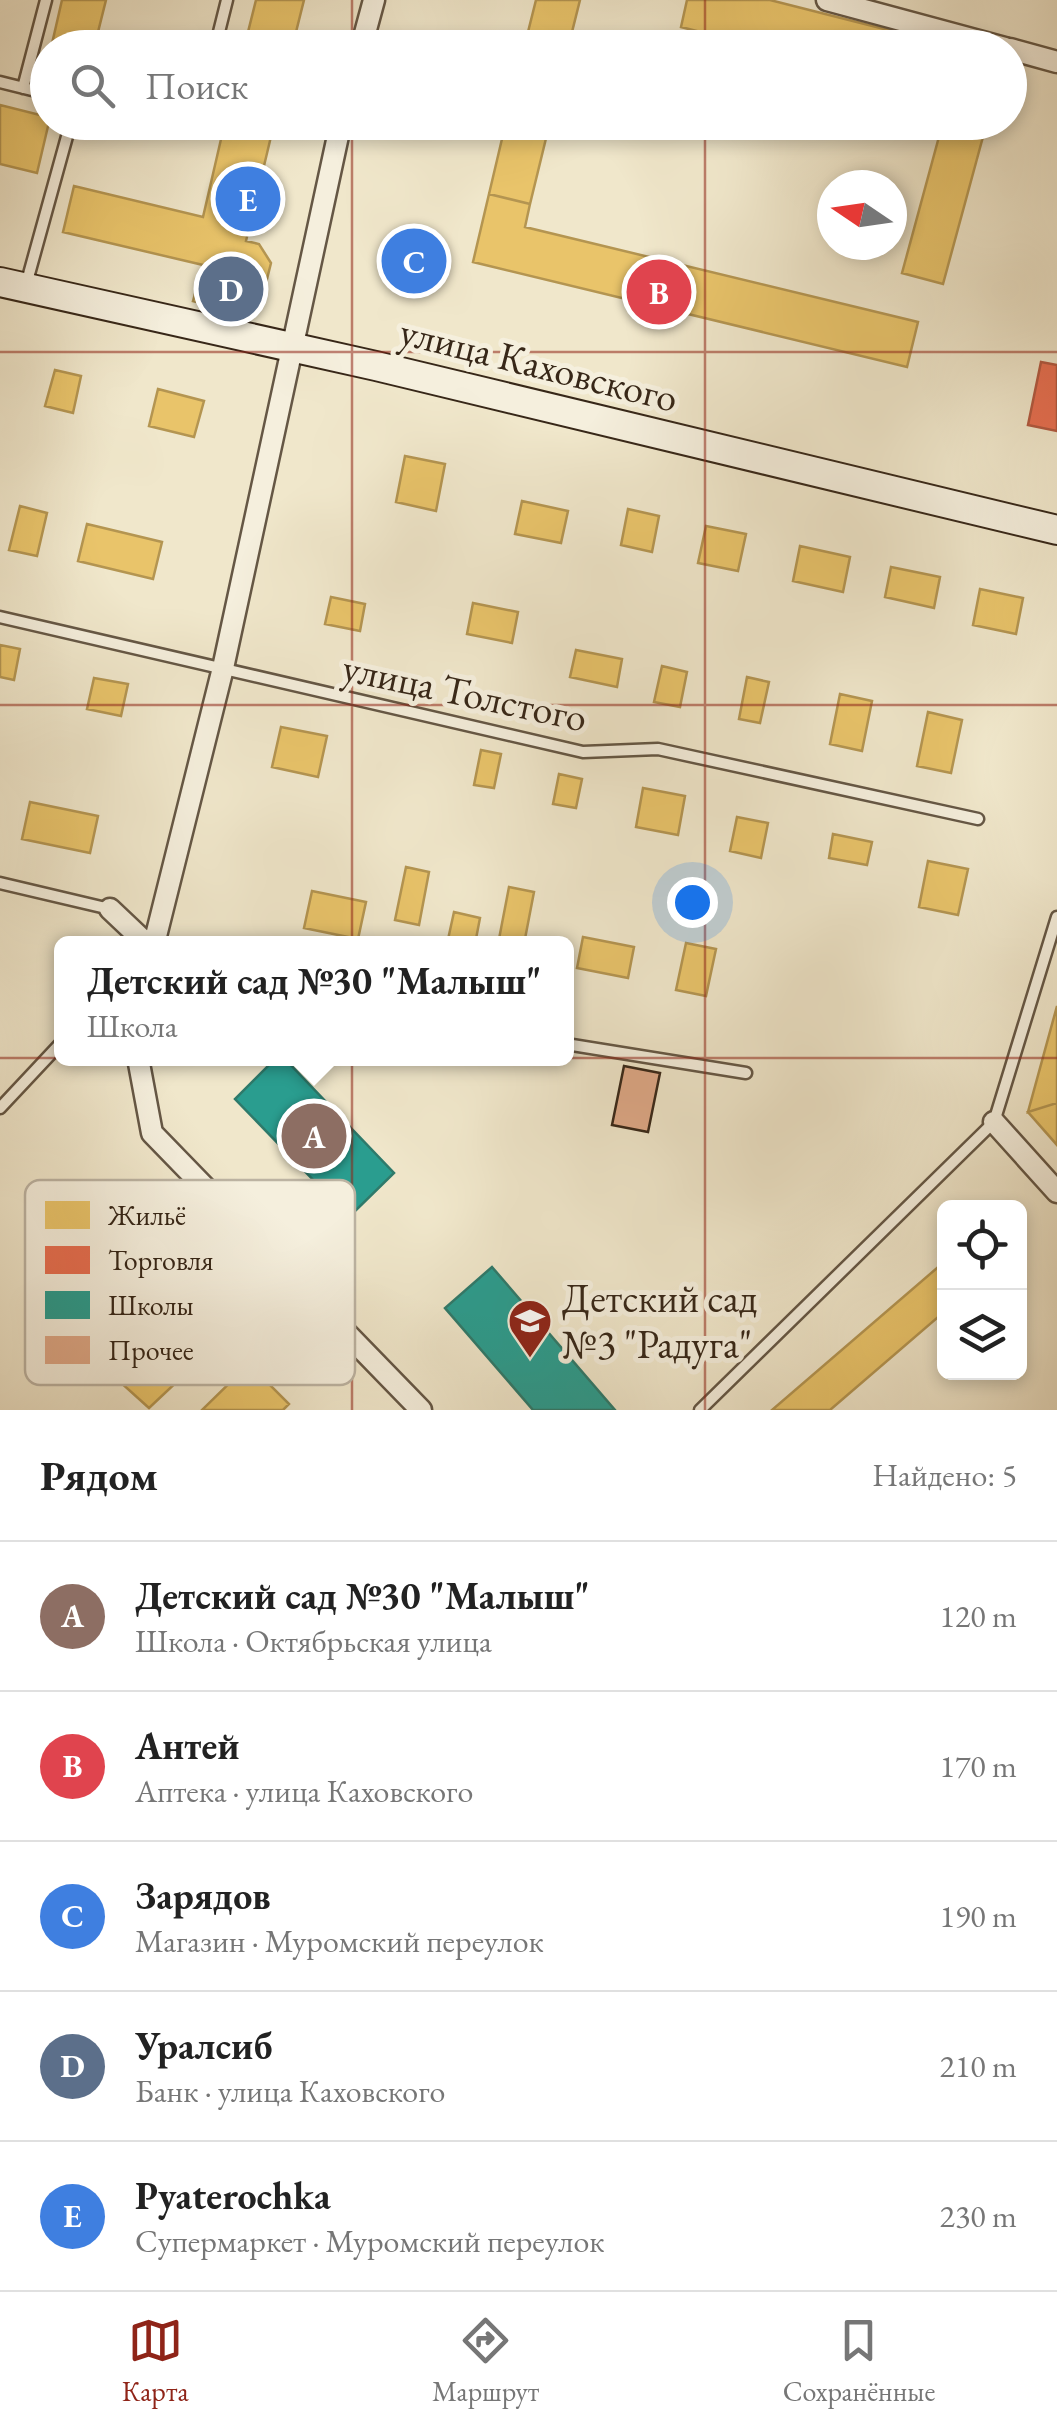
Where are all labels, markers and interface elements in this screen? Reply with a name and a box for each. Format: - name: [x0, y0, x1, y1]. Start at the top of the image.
- search box: [30, 30, 1027, 140]
- icon: search: [65, 58, 120, 113]
- text: Поиск: [145, 61, 248, 110]
- pin: E: [216, 162, 280, 236]
- north arrow: [817, 170, 907, 260]
- pin: C: [382, 224, 446, 298]
- pin: D: [198, 252, 264, 326]
- pin: B: [626, 254, 692, 330]
- street label: улица Каховского: [395, 304, 683, 424]
- street label: улица Толстого: [338, 641, 592, 743]
- your location: [667, 877, 718, 928]
- popup: [54, 936, 574, 1066]
- text: Детский сад №30 "Малыш": [87, 956, 541, 1005]
- text: Школа: [87, 1005, 178, 1047]
- pin: A: [282, 1098, 346, 1174]
- legend: [25, 1180, 355, 1385]
- text: Жильё: [107, 1197, 186, 1233]
- map controls: [937, 1200, 1027, 1380]
- button: locate: [937, 1200, 1027, 1290]
- text: Торговля: [108, 1242, 213, 1278]
- place label: Детский сад №3 "Радуга": [562, 1272, 757, 1370]
- text: Школы: [108, 1287, 194, 1323]
- button: layers: [937, 1290, 1027, 1380]
- school or university icon: Детский сад №3 "Радуга": [507, 1298, 553, 1359]
- text: Прочее: [108, 1332, 194, 1368]
- text: Рядом: [40, 1448, 158, 1503]
- text: Найдено: 5: [872, 1454, 1017, 1496]
- text: Детский сад №30 "Малыш": [135, 1571, 590, 1620]
- text: A: [61, 1595, 84, 1637]
- text: 120 m: [940, 1595, 1017, 1637]
- text: Школа · Октябрьская улица: [135, 1620, 492, 1662]
- text: Антей: [135, 1721, 240, 1770]
- text: B: [62, 1745, 83, 1787]
- text: 170 m: [940, 1745, 1017, 1787]
- text: Аптека · улица Каховского: [135, 1770, 473, 1812]
- text: Зарядов: [135, 1871, 271, 1920]
- text: C: [61, 1895, 84, 1937]
- text: 190 m: [940, 1895, 1017, 1937]
- text: Магазин · Муромский переулок: [135, 1920, 544, 1962]
- text: Уралсиб: [135, 2021, 272, 2070]
- text: D: [60, 2045, 85, 2087]
- text: 210 m: [940, 2045, 1017, 2087]
- text: Банк · улица Каховского: [135, 2070, 445, 2112]
- text: Pyaterochka: [135, 2171, 331, 2220]
- text: E: [63, 2195, 82, 2237]
- text: 230 m: [940, 2195, 1017, 2237]
- text: Супермаркет · Муромский переулок: [135, 2220, 605, 2262]
- tab: Карта: [122, 2313, 189, 2409]
- tab: Маршрут: [432, 2313, 539, 2409]
- tab: Сохранённые: [783, 2313, 935, 2409]

